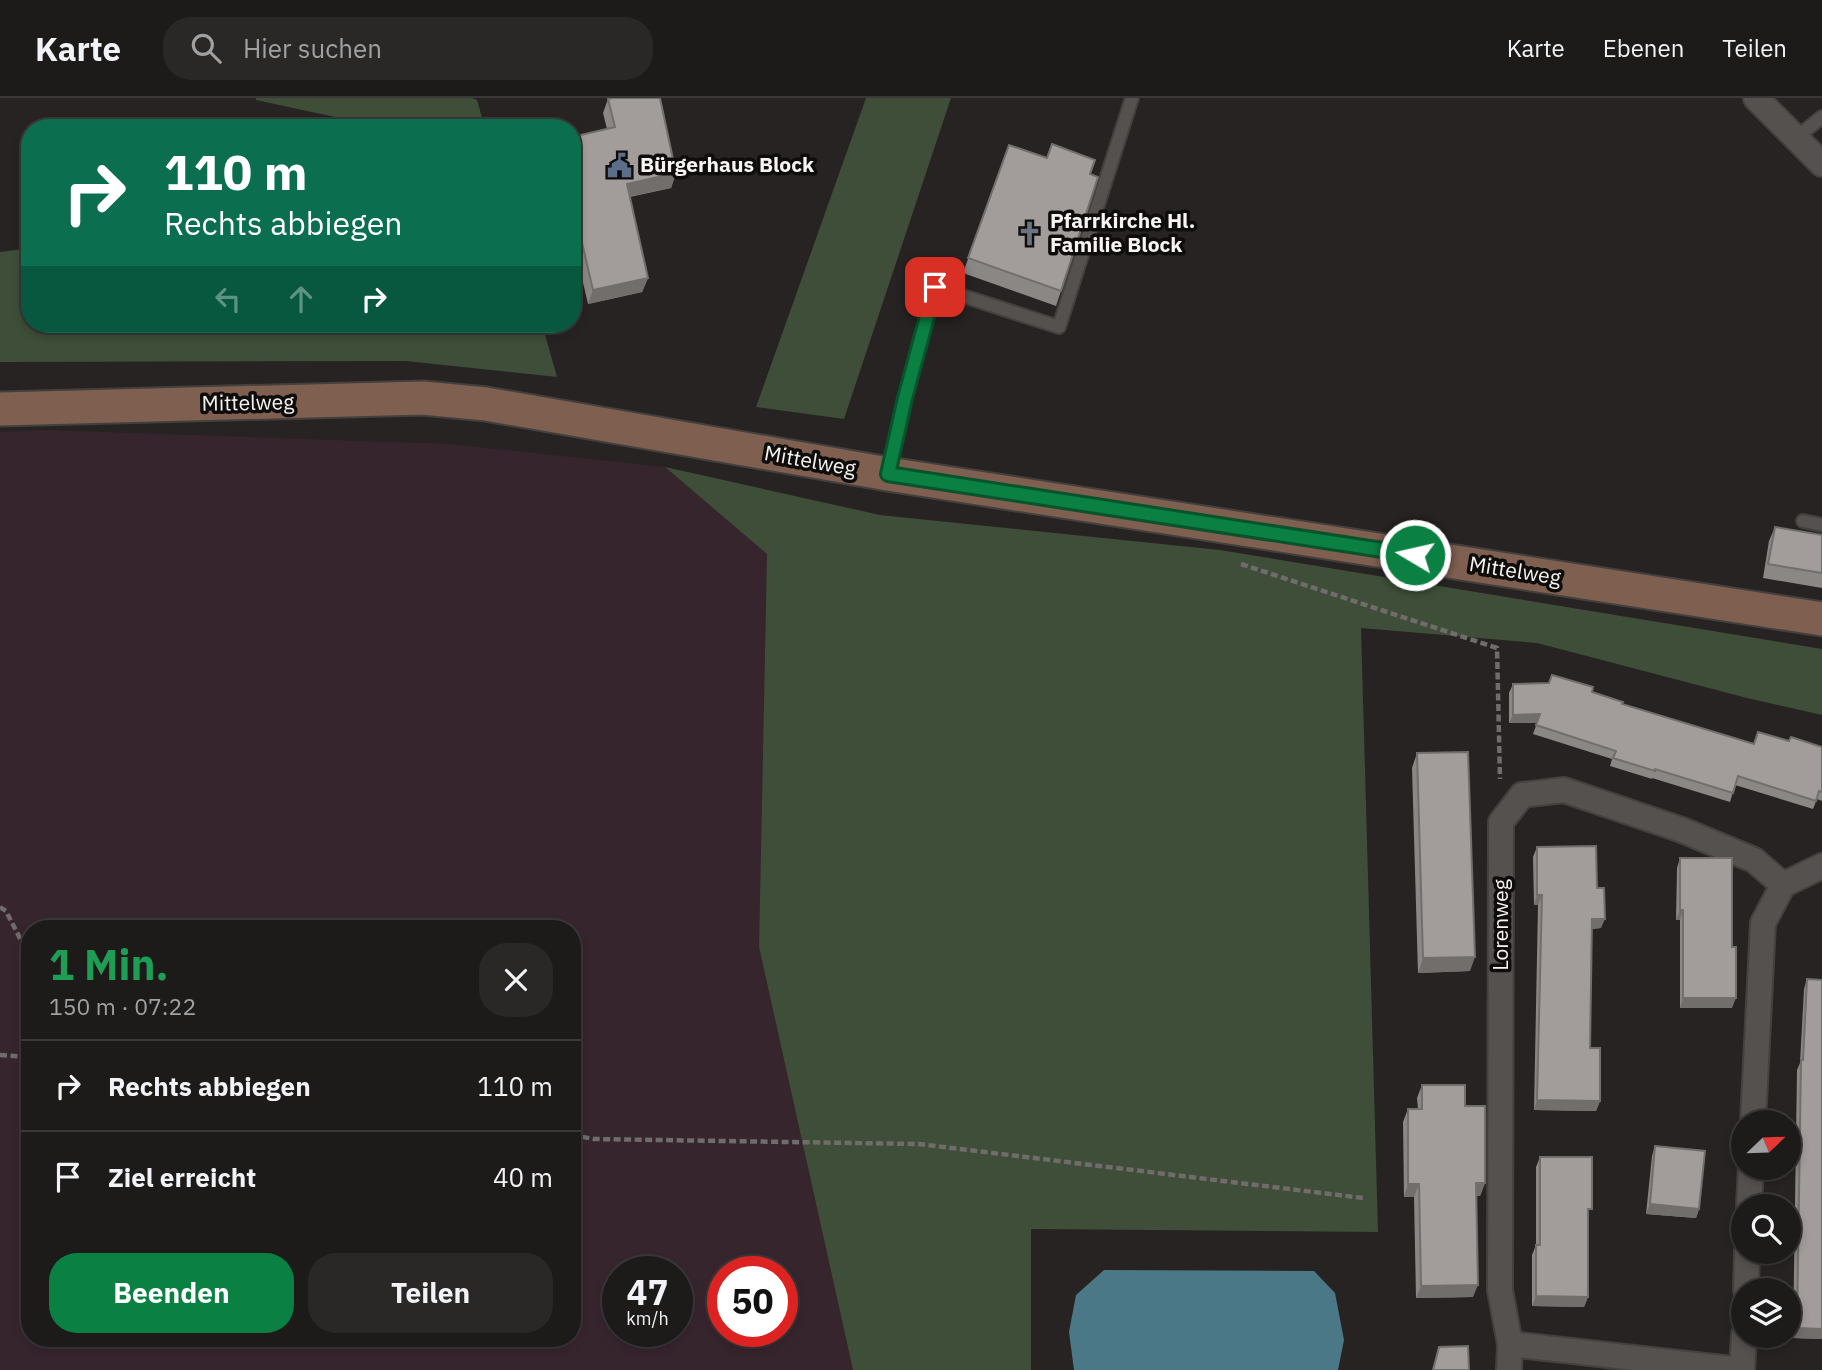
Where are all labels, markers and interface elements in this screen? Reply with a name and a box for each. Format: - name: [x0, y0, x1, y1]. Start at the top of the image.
- search box: [163, 17, 653, 80]
- text: Karte: [35, 27, 121, 70]
- icon: search: [187, 29, 225, 67]
- text: Hier suchen: [243, 31, 382, 65]
- text: Karte: [1507, 32, 1565, 64]
- text: Ebenen: [1603, 32, 1684, 64]
- text: Teilen: [1722, 32, 1787, 64]
- text: 110 m: [164, 140, 308, 203]
- icon: right: [49, 147, 140, 238]
- place label: Bürgerhaus Block: [640, 150, 815, 178]
- public building icon: Bürgerhaus Block: [606, 151, 634, 179]
- text: Rechts abbiegen: [164, 202, 402, 244]
- place label: Pfarrkirche Hl. Familie Block: [1050, 206, 1195, 258]
- church icon: Pfarrkirche Hl. Familie Block: [1016, 219, 1044, 247]
- pin: [905, 257, 965, 317]
- icon: arrive: [916, 268, 954, 306]
- icon: left: [209, 280, 247, 318]
- icon: ahead: [282, 280, 320, 318]
- icon: right: [355, 280, 393, 318]
- street label: Mittelweg: [201, 387, 294, 417]
- street label: Mittelweg: [762, 438, 858, 482]
- position arrow: [1378, 518, 1452, 592]
- street label: Mittelweg: [1467, 549, 1563, 591]
- street label: Lorenweg: [1486, 879, 1514, 971]
- text: 1 Min.: [49, 937, 169, 992]
- button: close: [479, 943, 553, 1017]
- text: 150 m · 07:22: [49, 991, 196, 1021]
- icon: right: [49, 1067, 87, 1105]
- text: Rechts abbiegen: [108, 1069, 311, 1103]
- text: 110 m: [477, 1069, 553, 1103]
- north arrow: [1731, 1110, 1801, 1180]
- map controls: [1731, 1110, 1801, 1348]
- icon: arrive: [49, 1158, 87, 1196]
- text: Ziel erreicht: [108, 1160, 256, 1194]
- text: 40 m: [493, 1160, 553, 1194]
- button: search: [1731, 1194, 1801, 1264]
- button: Beenden: [49, 1253, 294, 1333]
- button: Teilen: [308, 1253, 553, 1333]
- speed limit sign: 50: [707, 1256, 798, 1347]
- text: 47: [626, 1269, 669, 1315]
- button: layers: [1731, 1278, 1801, 1348]
- text: km/h: [626, 1307, 669, 1330]

